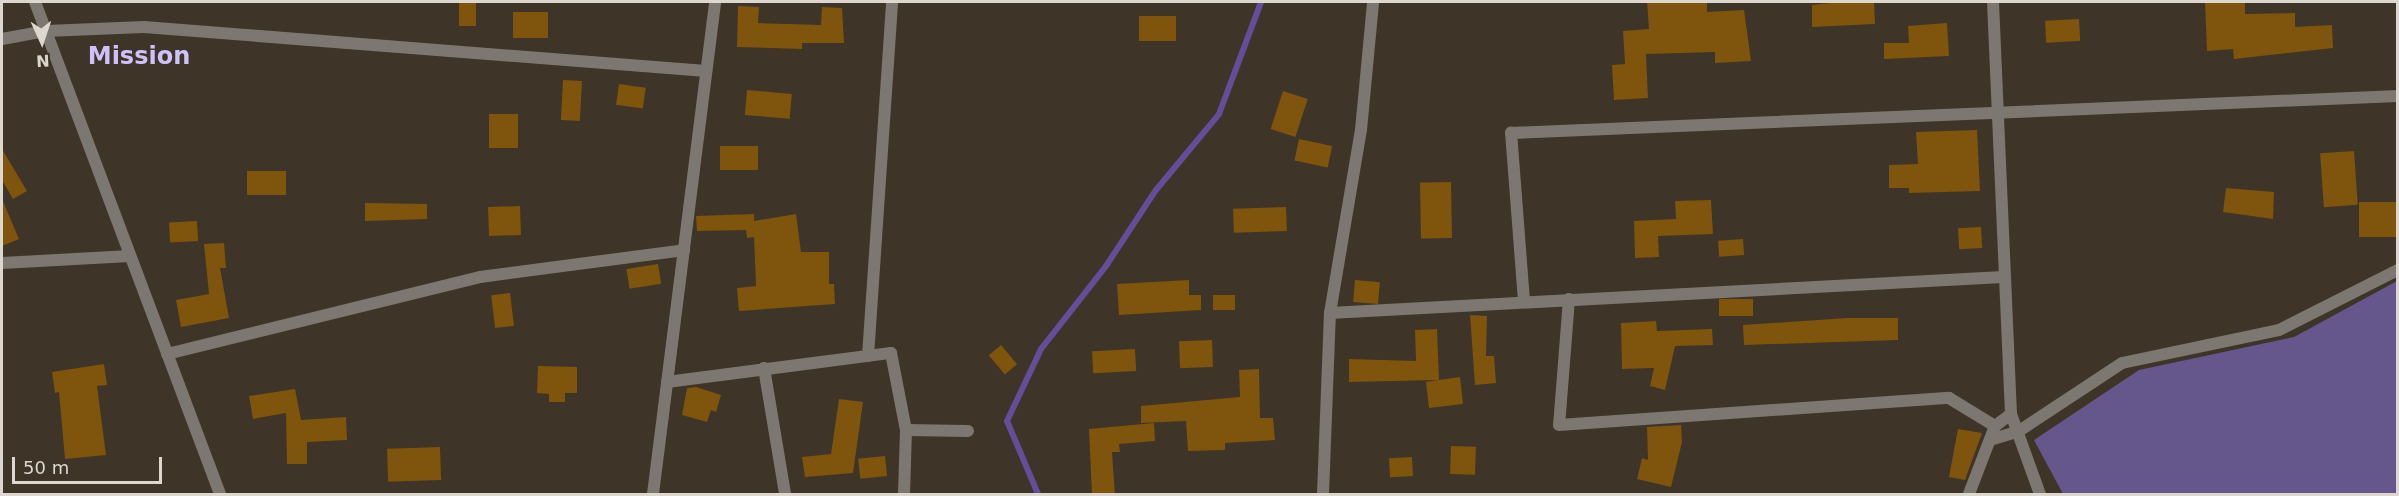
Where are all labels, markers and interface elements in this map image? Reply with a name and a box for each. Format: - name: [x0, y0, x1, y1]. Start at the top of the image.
- north arrow: [12, 12, 72, 72]
- district label: Mission: [88, 43, 190, 71]
- text: N: [36, 51, 50, 70]
- scale bar: [15, 445, 165, 483]
- text: 50 m: [23, 457, 69, 478]

